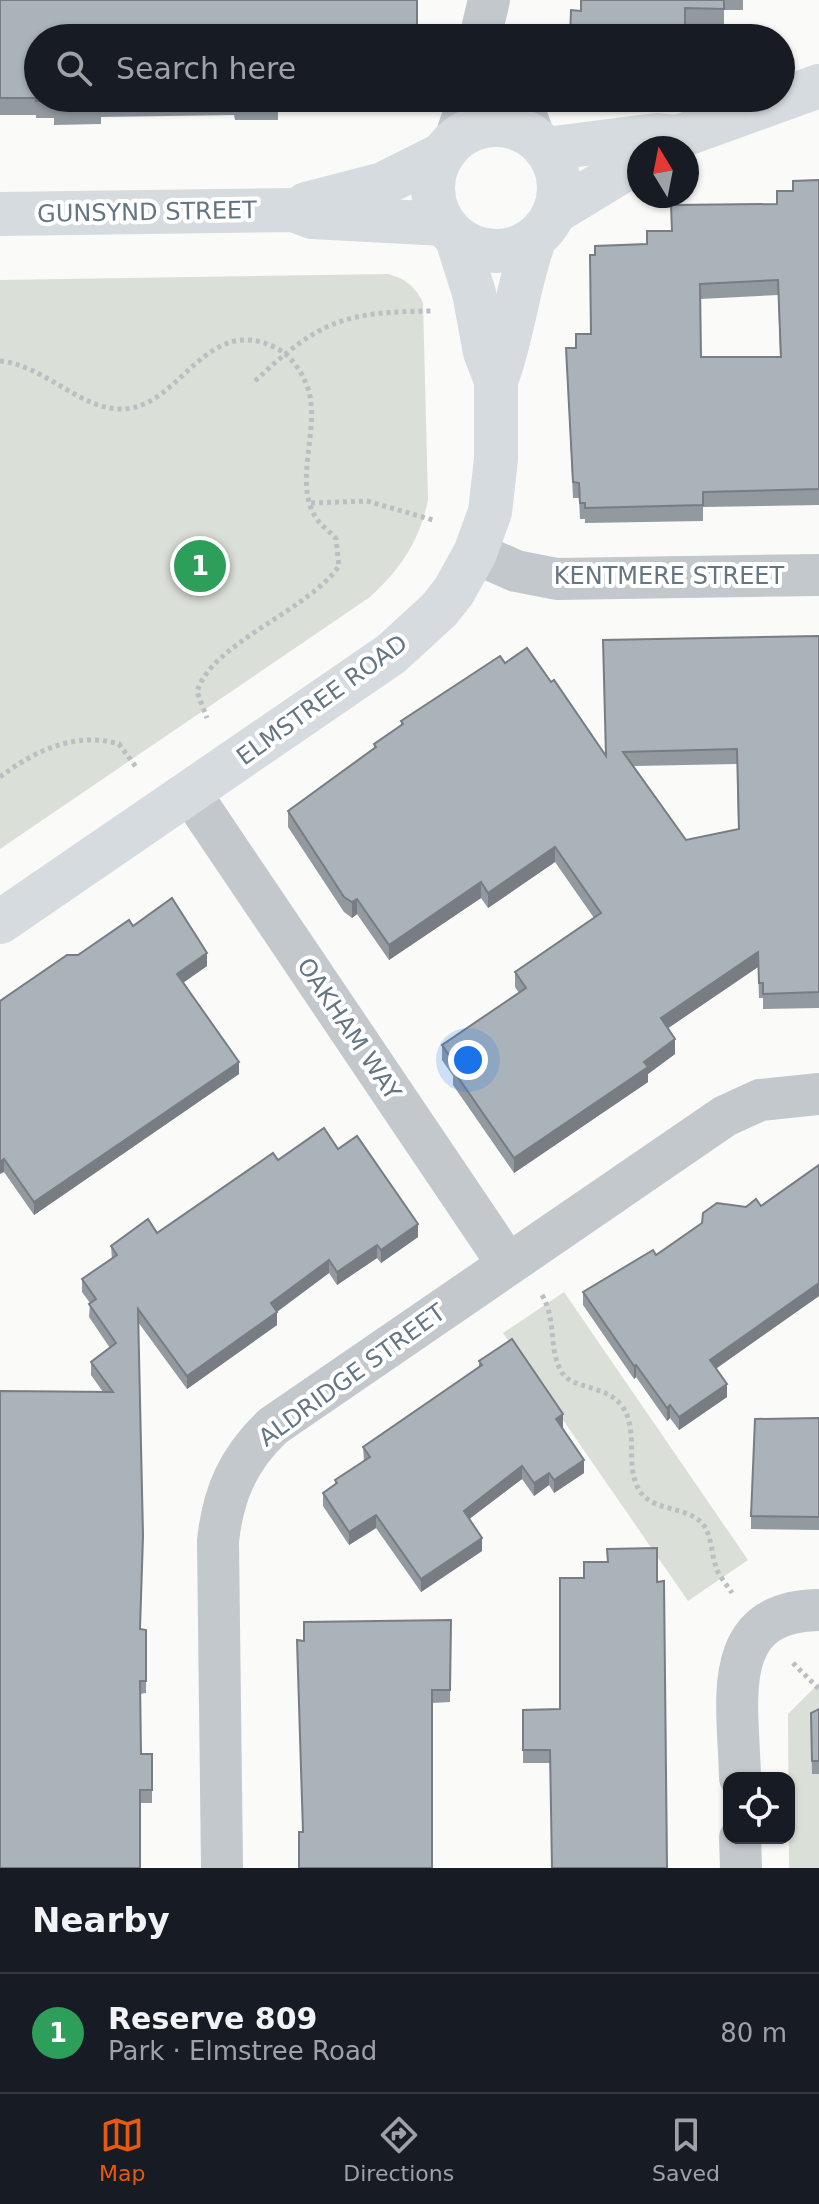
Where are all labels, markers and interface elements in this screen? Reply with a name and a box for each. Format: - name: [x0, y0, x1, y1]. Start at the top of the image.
- search box: [24, 24, 795, 112]
- icon: search: [52, 46, 96, 90]
- text: Search here: [116, 51, 296, 86]
- north arrow: [627, 136, 699, 208]
- street label: GUNSYND STREET: [37, 196, 257, 228]
- pin: 1: [174, 536, 226, 596]
- street label: KENTMERE STREET: [554, 562, 785, 590]
- street label: ELMSTREE ROAD: [231, 629, 413, 771]
- street label: OAKHAM WAY: [291, 953, 407, 1106]
- your location: [448, 1040, 488, 1080]
- street label: ALDRIDGE STREET: [253, 1298, 451, 1452]
- map controls: [723, 1772, 795, 1844]
- button: locate: [723, 1772, 795, 1844]
- text: Nearby: [32, 1900, 170, 1940]
- text: Reserve 809: [108, 2001, 317, 2036]
- text: 1: [49, 2018, 67, 2048]
- text: 80 m: [720, 2018, 787, 2048]
- text: Park · Elmstree Road: [108, 2036, 377, 2066]
- tab: Map: [99, 2113, 145, 2186]
- tab: Directions: [343, 2113, 454, 2186]
- tab: Saved: [652, 2113, 720, 2186]

